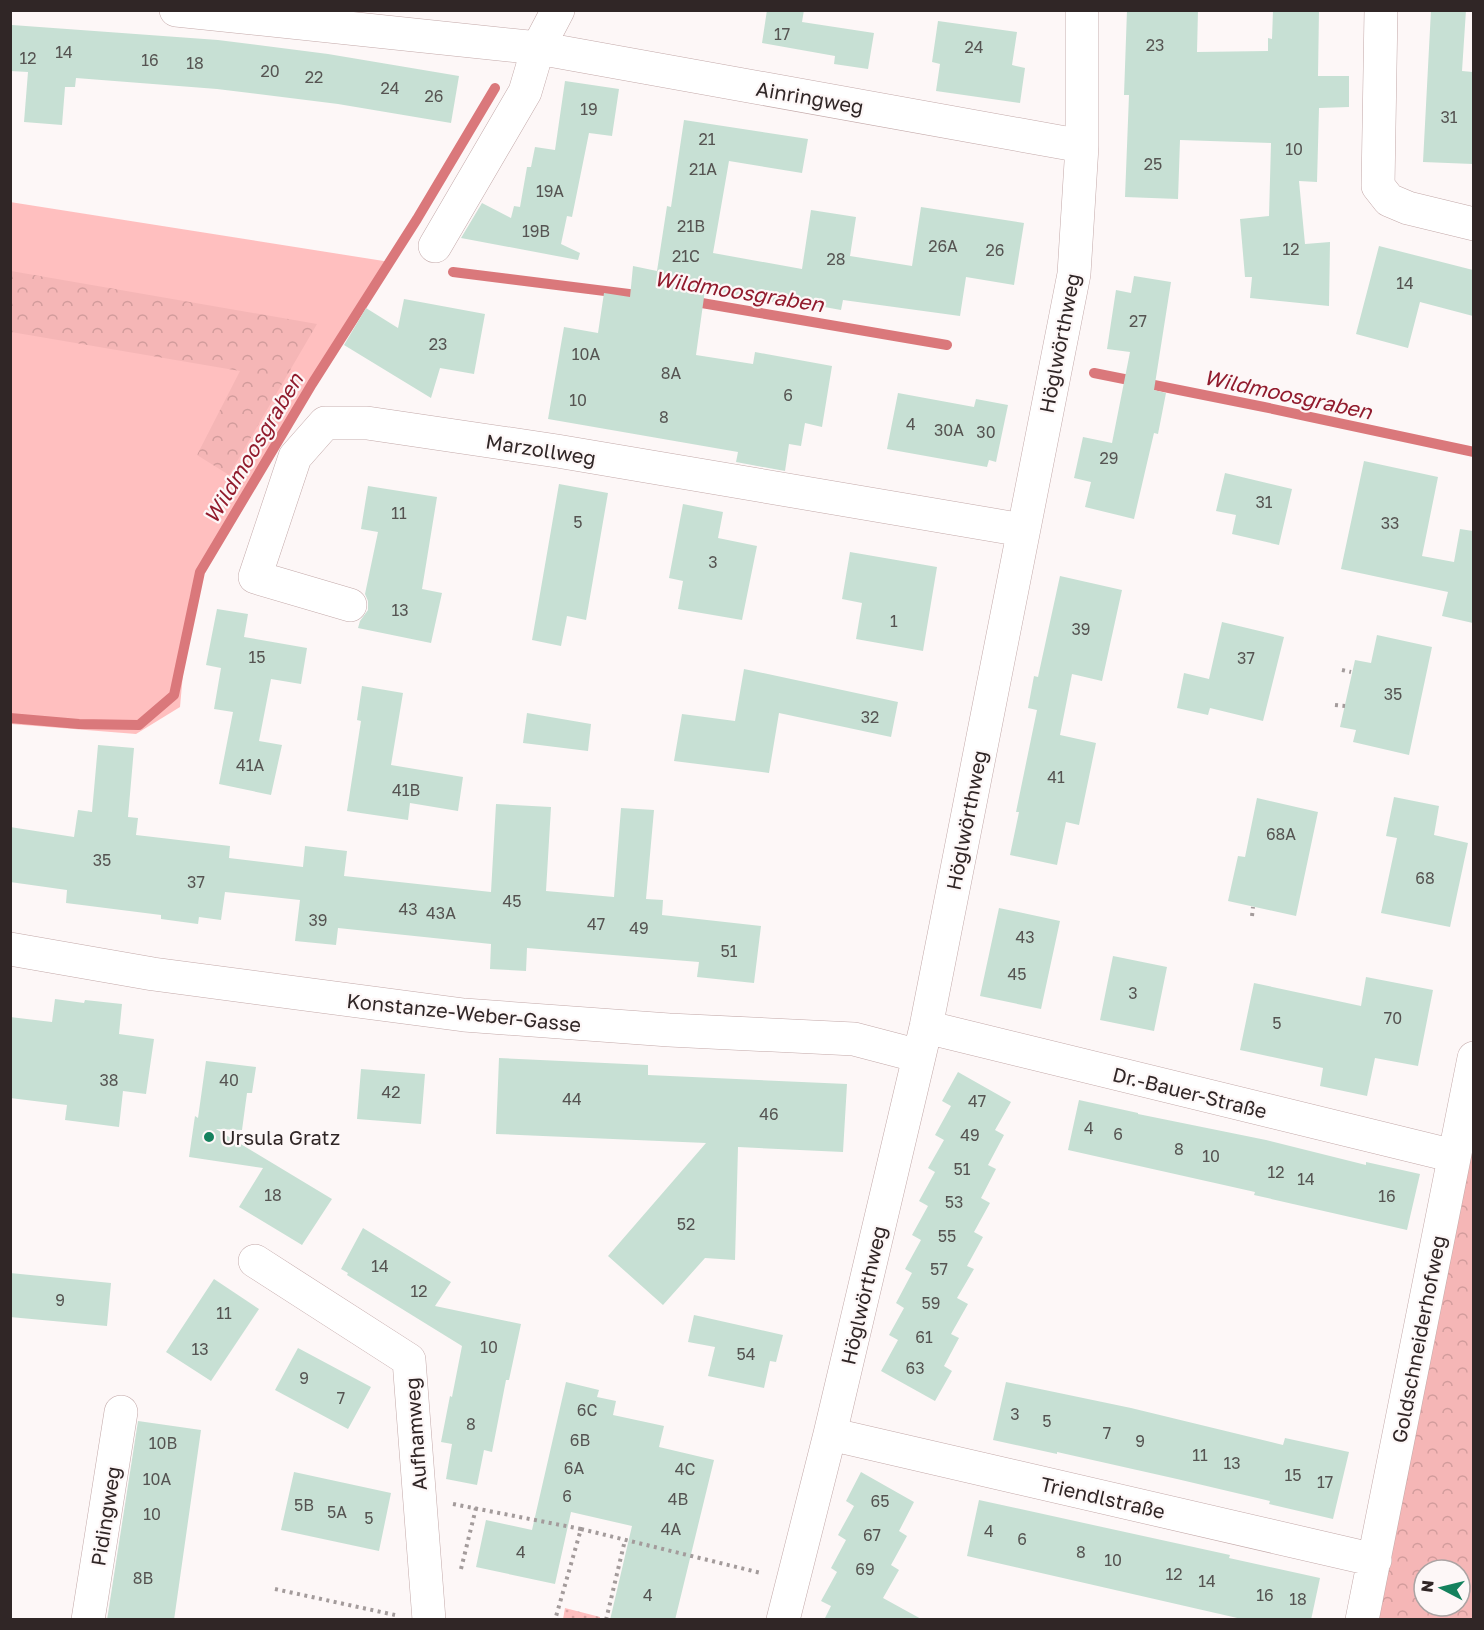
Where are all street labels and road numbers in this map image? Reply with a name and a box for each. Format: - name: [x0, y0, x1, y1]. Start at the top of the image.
- street label: Ainringweg: [754, 76, 866, 118]
- street label: Höglwörthweg: [1034, 271, 1084, 415]
- street label: Marzollweg: [484, 428, 598, 470]
- street label: Höglwörthweg: [941, 748, 991, 892]
- street label: Konstanze-Weber-Gasse: [346, 988, 582, 1036]
- street label: Dr.-Bauer-Straße: [1110, 1061, 1270, 1123]
- street label: Höglwörthweg: [835, 1223, 891, 1367]
- street label: Goldschneiderhofweg: [1386, 1233, 1450, 1445]
- street label: Aufhamweg: [399, 1377, 431, 1491]
- street label: Pidingweg: [85, 1464, 125, 1568]
- street label: Triendlstraße: [1038, 1471, 1168, 1523]

